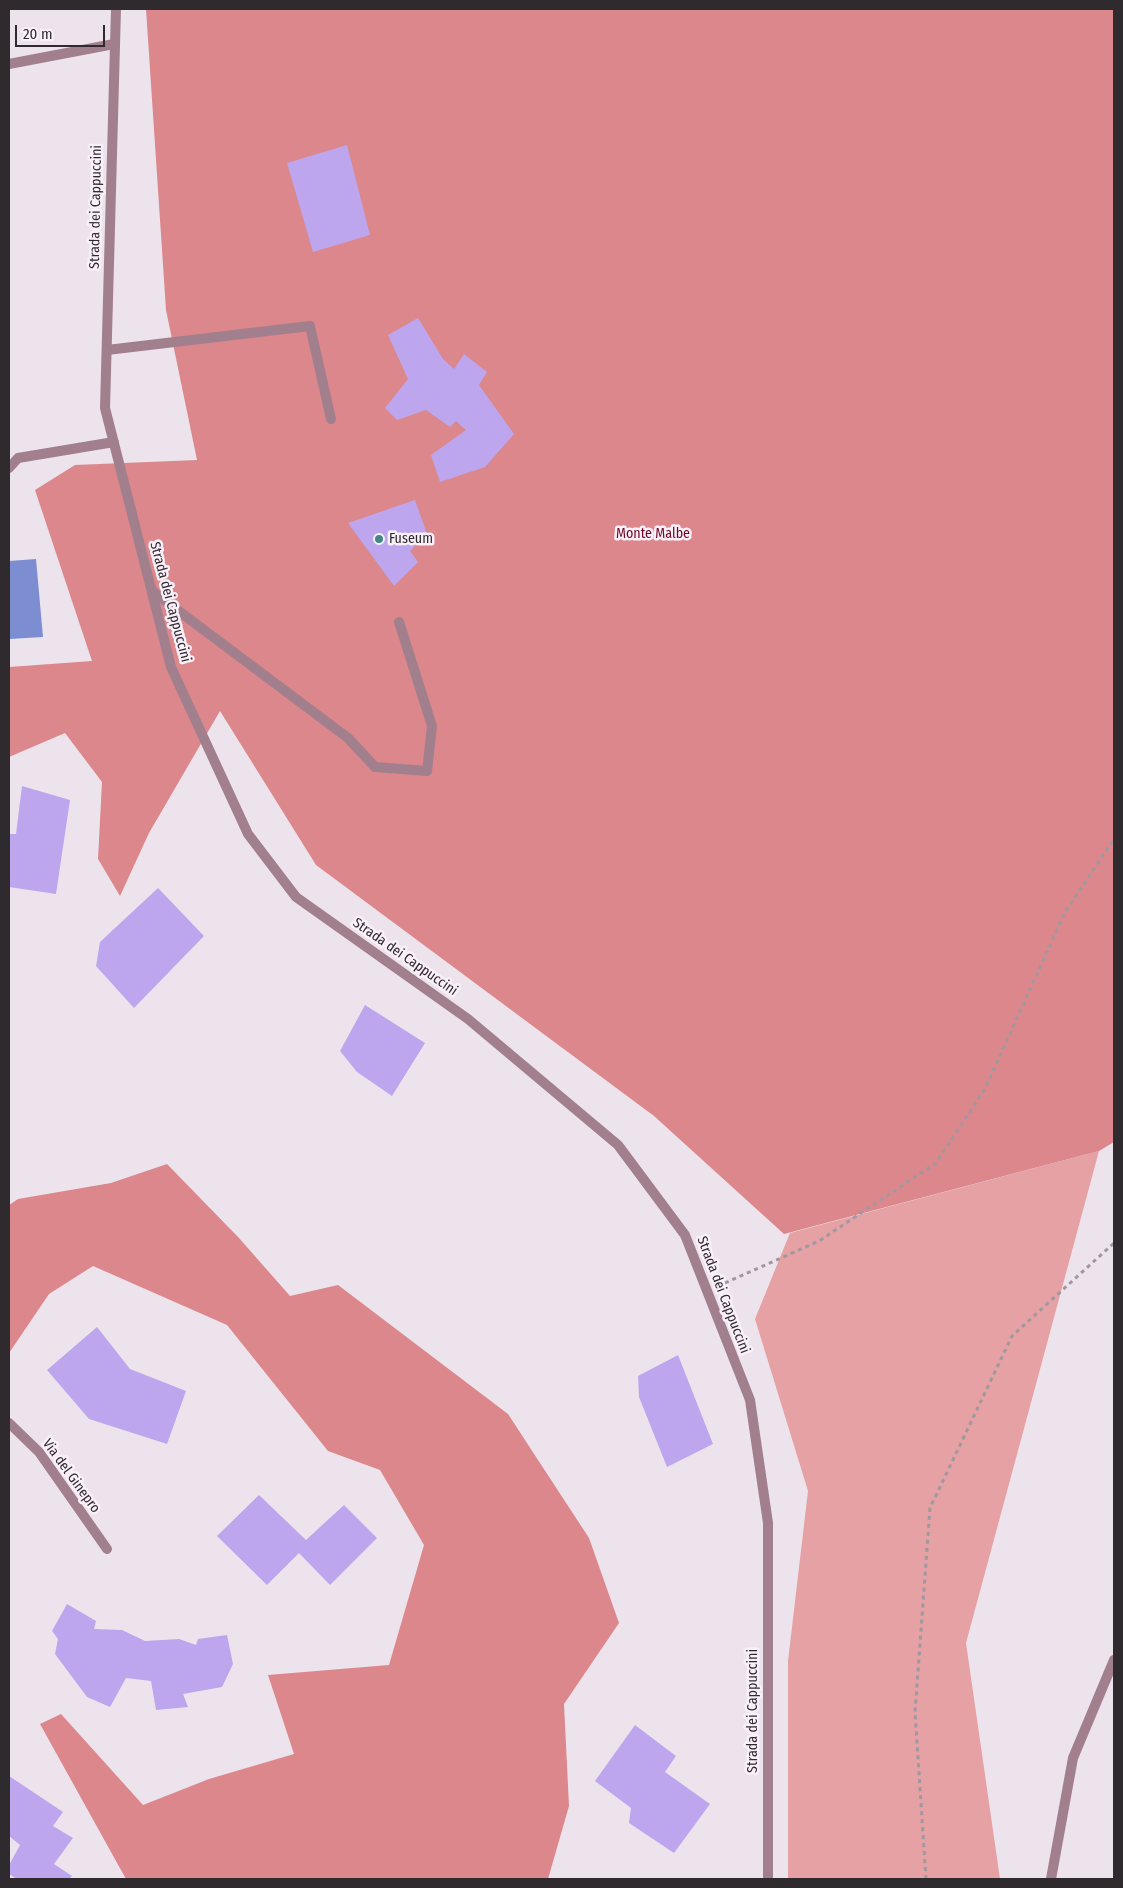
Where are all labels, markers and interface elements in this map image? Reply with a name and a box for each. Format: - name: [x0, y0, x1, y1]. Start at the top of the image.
- scale bar: [18, 15, 108, 47]
- text: 20 m: [23, 25, 53, 43]
- street label: Strada dei Cappuccini: [87, 145, 105, 269]
- park label: Monte Malbe: [616, 526, 690, 542]
- place label: Fuseum: [389, 531, 433, 547]
- marker: Fuseum: [373, 533, 385, 545]
- street label: Strada dei Cappuccini: [146, 540, 194, 664]
- street label: Strada dei Cappuccini: [349, 915, 461, 999]
- street label: Strada dei Cappuccini: [693, 1234, 753, 1356]
- street label: Via del Ginepro: [39, 1436, 103, 1516]
- street label: Strada dei Cappuccini: [745, 1649, 761, 1773]

